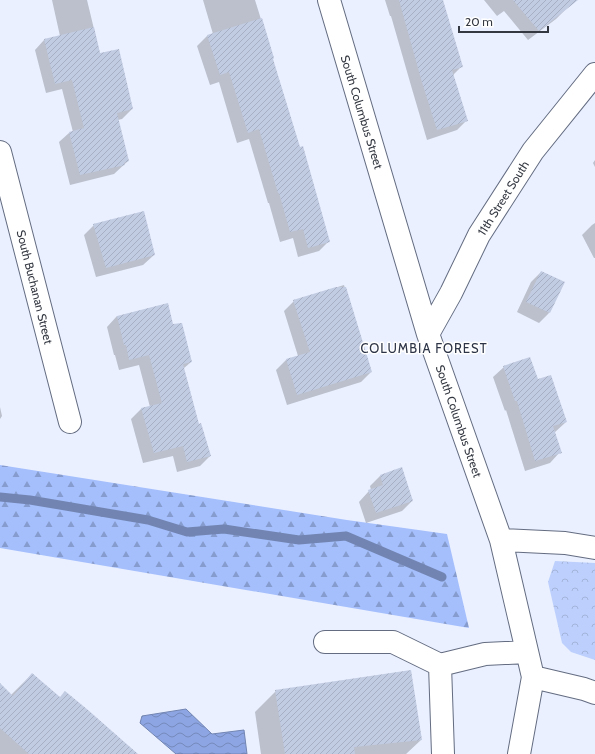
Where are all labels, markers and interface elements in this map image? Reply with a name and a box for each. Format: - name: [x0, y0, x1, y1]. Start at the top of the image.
- scale bar: [459, 8, 548, 34]
- text: 20 m: [465, 14, 493, 29]
- street label: South Columbus Street: [338, 53, 386, 171]
- street label: 11th Street South: [474, 158, 532, 238]
- street label: South Buchanan Street: [14, 228, 56, 346]
- district label: COLUMBIA FOREST: [360, 340, 488, 356]
- street label: South Columbus Street: [433, 363, 485, 479]

